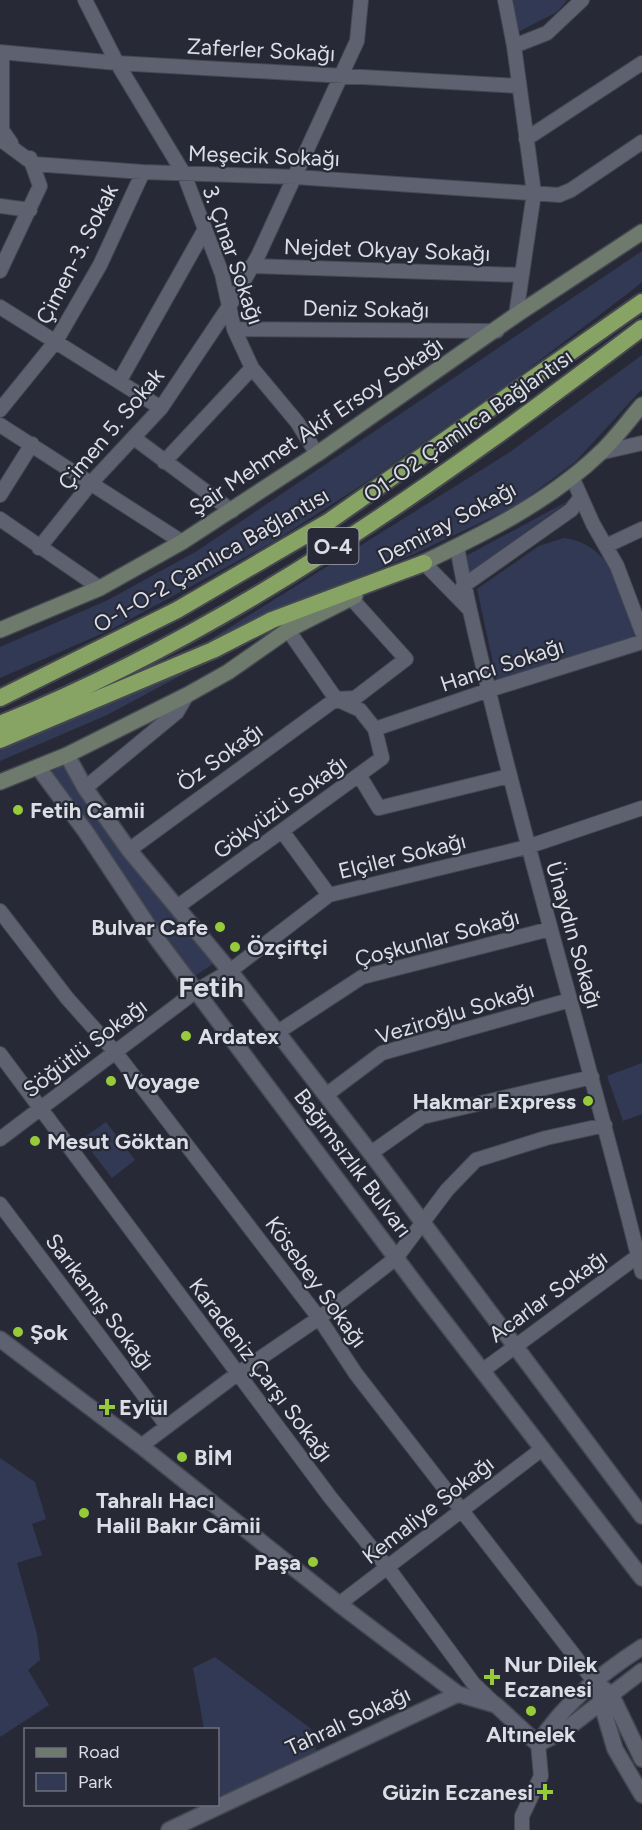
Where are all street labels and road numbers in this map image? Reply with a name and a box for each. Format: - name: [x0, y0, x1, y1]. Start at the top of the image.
- street label: Zaferler Sokağı: [186, 33, 336, 67]
- street label: Meşecik Sokağı: [188, 140, 340, 172]
- street label: Çimen-3. Sokak: [30, 179, 124, 329]
- street label: 3. Çınar Sokağı: [197, 182, 269, 328]
- street label: Nejdet Okyay Sokağı: [283, 233, 491, 267]
- street label: Deniz Sokağı: [302, 294, 430, 324]
- street label: Şair Mehmet Akif Ersoy Sokağı: [184, 331, 448, 521]
- street label: O1-O2 Çamlıca Bağlantısı: [358, 343, 578, 509]
- street label: Çimen 5. Sokak: [52, 362, 170, 495]
- street label: Demiray Sokağı: [373, 475, 521, 571]
- street label: O-1-O-2 Çamlıca Bağlantısı: [88, 481, 334, 639]
- road number: O-4: [308, 528, 358, 564]
- street label: Hancı Sokağı: [437, 632, 567, 698]
- street label: Öz Sokağı: [172, 717, 268, 797]
- street label: Gökyüzü Sokağı: [208, 750, 352, 864]
- street label: Elçiler Sokağı: [335, 827, 469, 885]
- street label: Ünaydın Sokağı: [540, 858, 608, 1012]
- street label: Çoşkunlar Sokağı: [352, 903, 522, 973]
- street label: Veziroğlu Sokağı: [373, 976, 537, 1050]
- street label: Söğütlü Sokağı: [18, 993, 152, 1103]
- street label: Bağımsızlık Bulvarı: [288, 1083, 418, 1243]
- street label: Kösebey Sokağı: [259, 1211, 373, 1353]
- street label: Sarıkamış Sokağı: [40, 1228, 160, 1376]
- street label: Acarlar Sokağı: [483, 1244, 613, 1348]
- street label: Karadeniz Çarşı Sokağı: [183, 1273, 339, 1467]
- street label: Kemaliye Sokağı: [357, 1450, 499, 1570]
- street label: Tahralı Sokağı: [281, 1680, 415, 1762]

